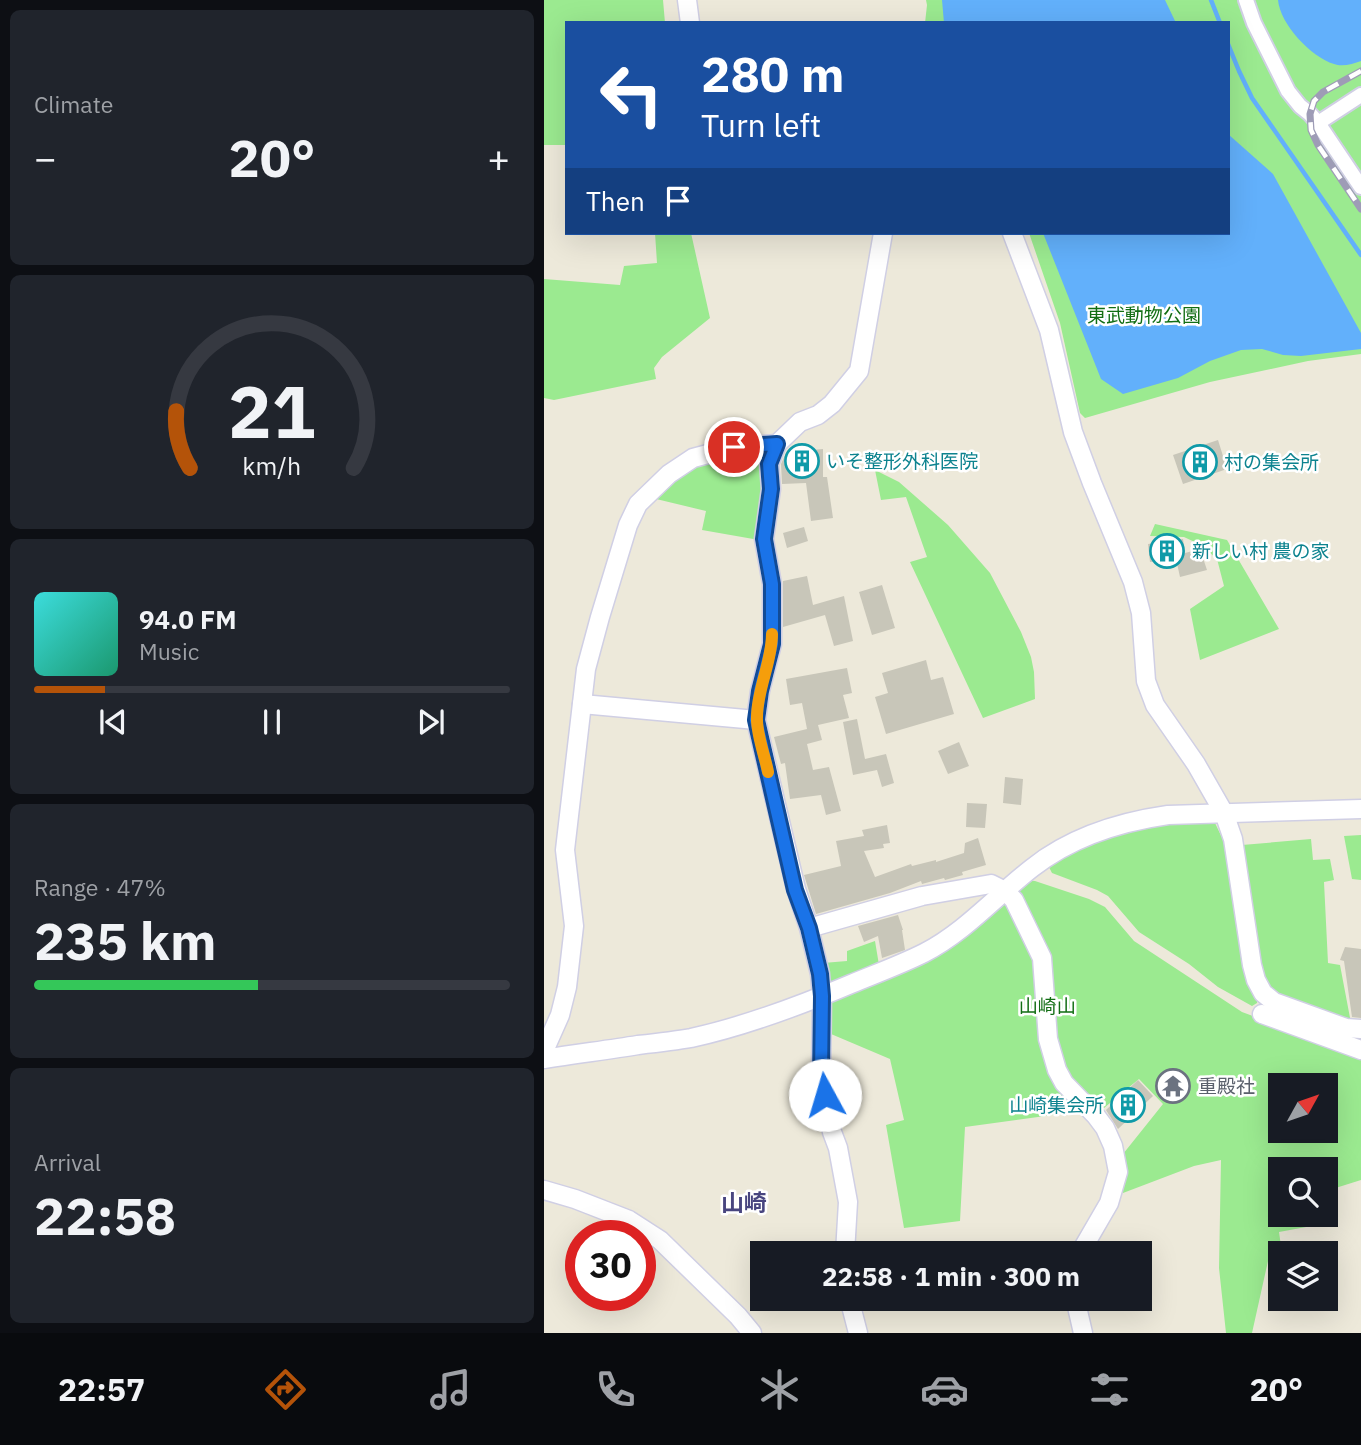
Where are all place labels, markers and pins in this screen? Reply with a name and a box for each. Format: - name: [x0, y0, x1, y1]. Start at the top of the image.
- pin: [704, 417, 764, 477]
- building icon: いそ整形外科医院: [783, 442, 821, 480]
- building icon: 村の集会所: [1181, 443, 1219, 481]
- place label: いそ整形外科医院: [826, 449, 978, 473]
- place label: 村の集会所: [1224, 450, 1319, 474]
- building icon: 新しい村 農の家: [1148, 532, 1186, 570]
- place label: 新しい村 農の家: [1192, 539, 1330, 563]
- temple icon: 重殿社: [1154, 1067, 1192, 1105]
- place label: 重殿社: [1198, 1074, 1255, 1098]
- building icon: 山崎集会所: [1109, 1086, 1147, 1124]
- place label: 山崎集会所: [1009, 1093, 1104, 1117]

